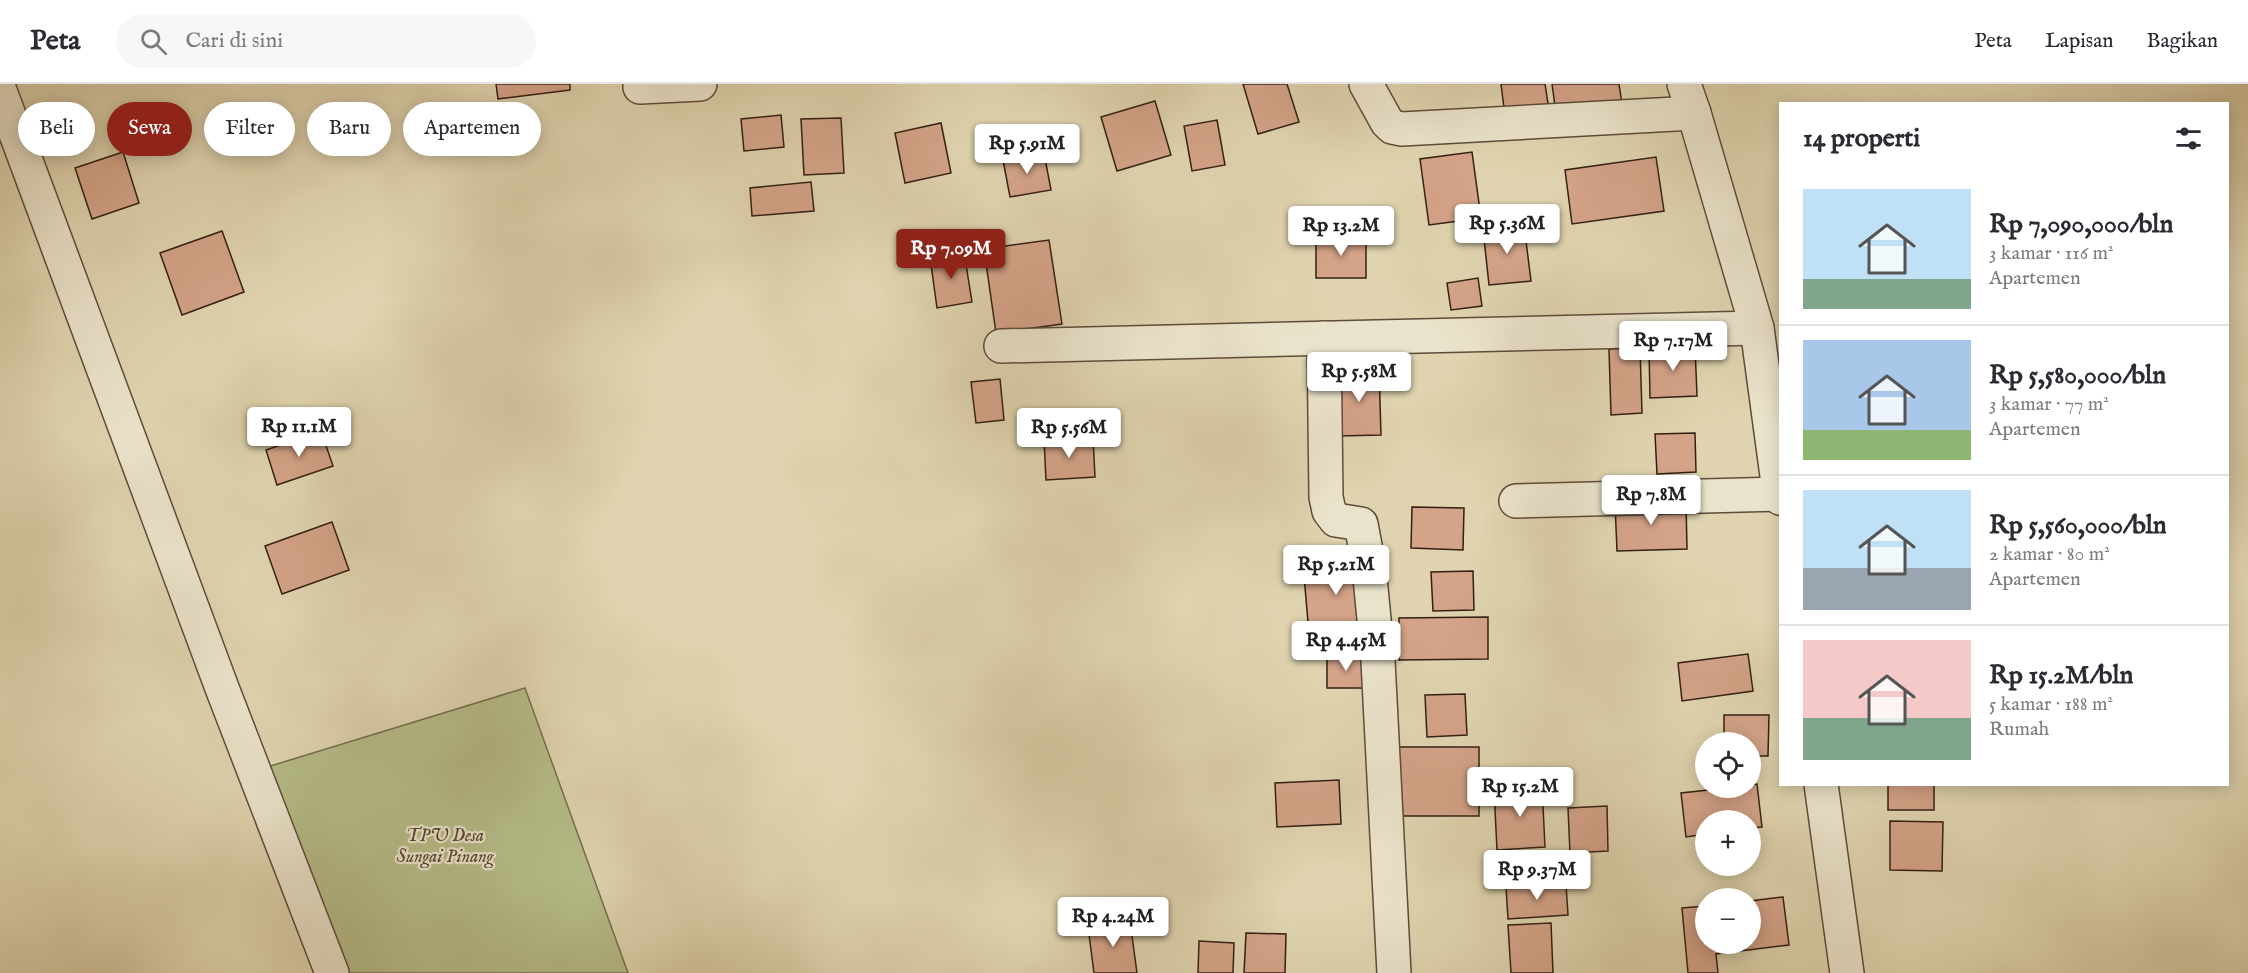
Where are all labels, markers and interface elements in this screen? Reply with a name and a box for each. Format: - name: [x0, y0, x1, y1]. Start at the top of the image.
- search box: [116, 14, 536, 68]
- text: Peta: [30, 24, 80, 59]
- icon: search: [137, 25, 170, 58]
- text: Cari di sini: [185, 27, 283, 55]
- text: Peta: [1974, 28, 2012, 55]
- text: Lapisan: [2045, 28, 2114, 55]
- text: Bagikan: [2147, 28, 2218, 55]
- chip: Beli: [18, 102, 95, 156]
- chip: Sewa: [107, 102, 192, 156]
- chip: Filter: [204, 102, 295, 156]
- chip: Baru: [307, 102, 391, 156]
- chip: Apartemen: [403, 102, 541, 156]
- text: 14 properti: [1803, 122, 1920, 155]
- icon: filters: [2172, 122, 2205, 155]
- pin: Rp 5.91M: [965, 124, 1089, 175]
- text: Rp 5.91M: [989, 131, 1065, 156]
- pin: Rp 5.36M: [1445, 204, 1569, 255]
- pin: Rp 13.2M: [1279, 206, 1403, 257]
- text: Rp 7,090,000/bln: [1989, 208, 2173, 241]
- text: Rp 5.36M: [1469, 211, 1545, 236]
- text: Rp 13.2M: [1302, 213, 1380, 238]
- icon: home: [1851, 213, 1923, 285]
- pin: Rp 7.09M: [889, 229, 1013, 280]
- text: Rp 7.09M: [910, 236, 992, 261]
- text: 3 kamar · 116 m²: [1989, 241, 2114, 266]
- text: Apartemen: [1989, 266, 2081, 291]
- pin: Rp 7.17M: [1611, 321, 1735, 372]
- text: Rp 7.17M: [1633, 328, 1713, 353]
- pin: Rp 5.58M: [1297, 352, 1421, 403]
- text: Rp 5.58M: [1321, 359, 1397, 384]
- text: Rp 5,580,000/bln: [1989, 359, 2166, 392]
- icon: home: [1851, 364, 1923, 436]
- text: 3 kamar · 77 m²: [1989, 392, 2109, 417]
- pin: Rp 11.1M: [237, 407, 361, 458]
- pin: Rp 5.56M: [1007, 408, 1131, 459]
- text: Rp 11.1M: [261, 414, 337, 439]
- text: Rp 5.56M: [1031, 415, 1107, 440]
- text: Apartemen: [1989, 417, 2081, 442]
- pin: Rp 7.8M: [1596, 475, 1706, 526]
- text: Rp 7.8M: [1616, 482, 1686, 507]
- text: Rp 5,560,000/bln: [1989, 509, 2167, 542]
- icon: home: [1851, 514, 1923, 586]
- text: 2 kamar · 80 m²: [1989, 542, 2110, 567]
- pin: Rp 5.21M: [1274, 545, 1398, 596]
- text: Rp 5.21M: [1297, 552, 1375, 577]
- text: Apartemen: [1989, 567, 2081, 592]
- pin: Rp 4.45M: [1284, 621, 1408, 672]
- text: Rp 4.45M: [1306, 628, 1386, 653]
- text: Rp 15.2M/bln: [1989, 659, 2133, 692]
- icon: home: [1851, 664, 1923, 736]
- text: 5 kamar · 188 m²: [1989, 692, 2113, 717]
- text: Rumah: [1989, 717, 2049, 742]
- map controls: [1695, 732, 1761, 954]
- button: locate: [1695, 732, 1761, 798]
- pin: Rp 15.2M: [1458, 767, 1582, 818]
- text: Rp 15.2M: [1481, 774, 1559, 799]
- button: +: [1695, 810, 1761, 876]
- park label: TPU Desa Sungai Pinang: [397, 825, 495, 869]
- pin: Rp 9.37M: [1475, 850, 1599, 901]
- text: Rp 9.37M: [1498, 857, 1576, 882]
- button: −: [1695, 888, 1761, 954]
- pin: Rp 4.24M: [1051, 897, 1175, 948]
- text: Rp 4.24M: [1072, 904, 1154, 929]

